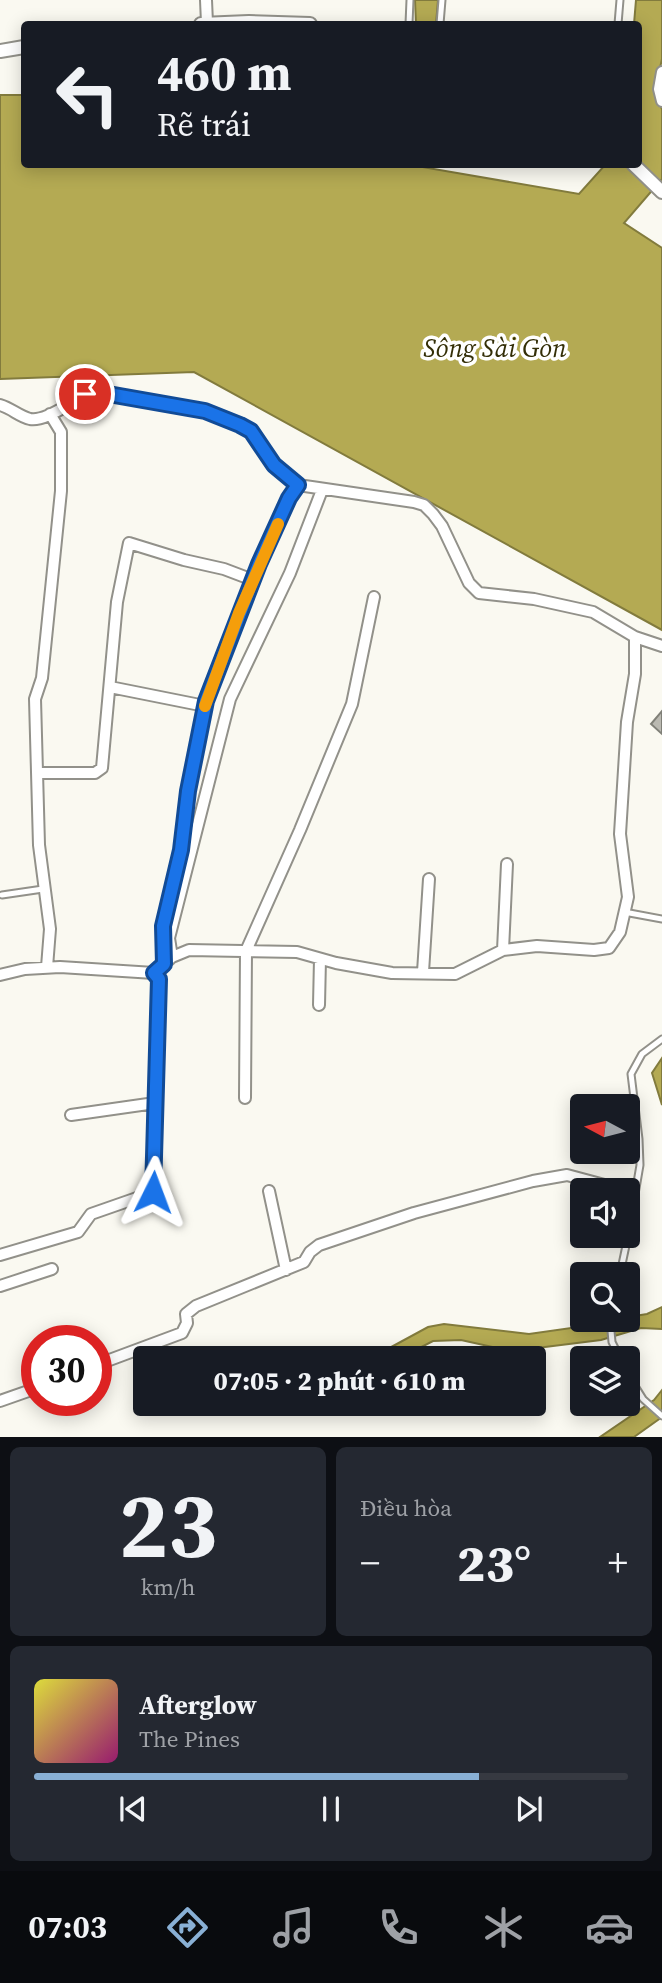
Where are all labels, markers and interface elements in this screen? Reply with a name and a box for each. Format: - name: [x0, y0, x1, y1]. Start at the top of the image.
- text: 460 m: [157, 39, 292, 106]
- icon: left: [42, 49, 133, 140]
- text: Rẽ trái: [157, 103, 251, 147]
- water label: Sông Sài Gòn: [423, 330, 567, 366]
- pin: [55, 364, 115, 424]
- icon: arrive: [66, 375, 104, 413]
- north arrow: [570, 1094, 640, 1164]
- map controls: [570, 1094, 640, 1416]
- position arrow: [116, 1155, 190, 1229]
- button: sound: [570, 1178, 640, 1248]
- button: search: [570, 1262, 640, 1332]
- speed limit sign: 30: [21, 1325, 112, 1416]
- button: layers: [570, 1346, 640, 1416]
- text: 07:05 · 2 phút · 610 m: [214, 1363, 465, 1399]
- text: 23: [119, 1463, 217, 1587]
- text: Điều hòa: [360, 1492, 452, 1524]
- text: 23°: [457, 1527, 531, 1598]
- text: −: [360, 1537, 380, 1589]
- text: +: [608, 1537, 628, 1589]
- text: km/h: [141, 1571, 195, 1603]
- text: Afterglow: [139, 1687, 257, 1723]
- text: The Pines: [139, 1723, 240, 1755]
- icon: previous: [114, 1790, 152, 1828]
- icon: pause: [312, 1790, 350, 1828]
- icon: next: [510, 1790, 548, 1828]
- icon: directions: [163, 1903, 212, 1952]
- icon: music: [269, 1903, 318, 1952]
- icon: phone: [374, 1903, 423, 1952]
- icon: climate: [479, 1903, 528, 1952]
- icon: car: [585, 1903, 634, 1952]
- text: 07:03: [28, 1905, 107, 1949]

